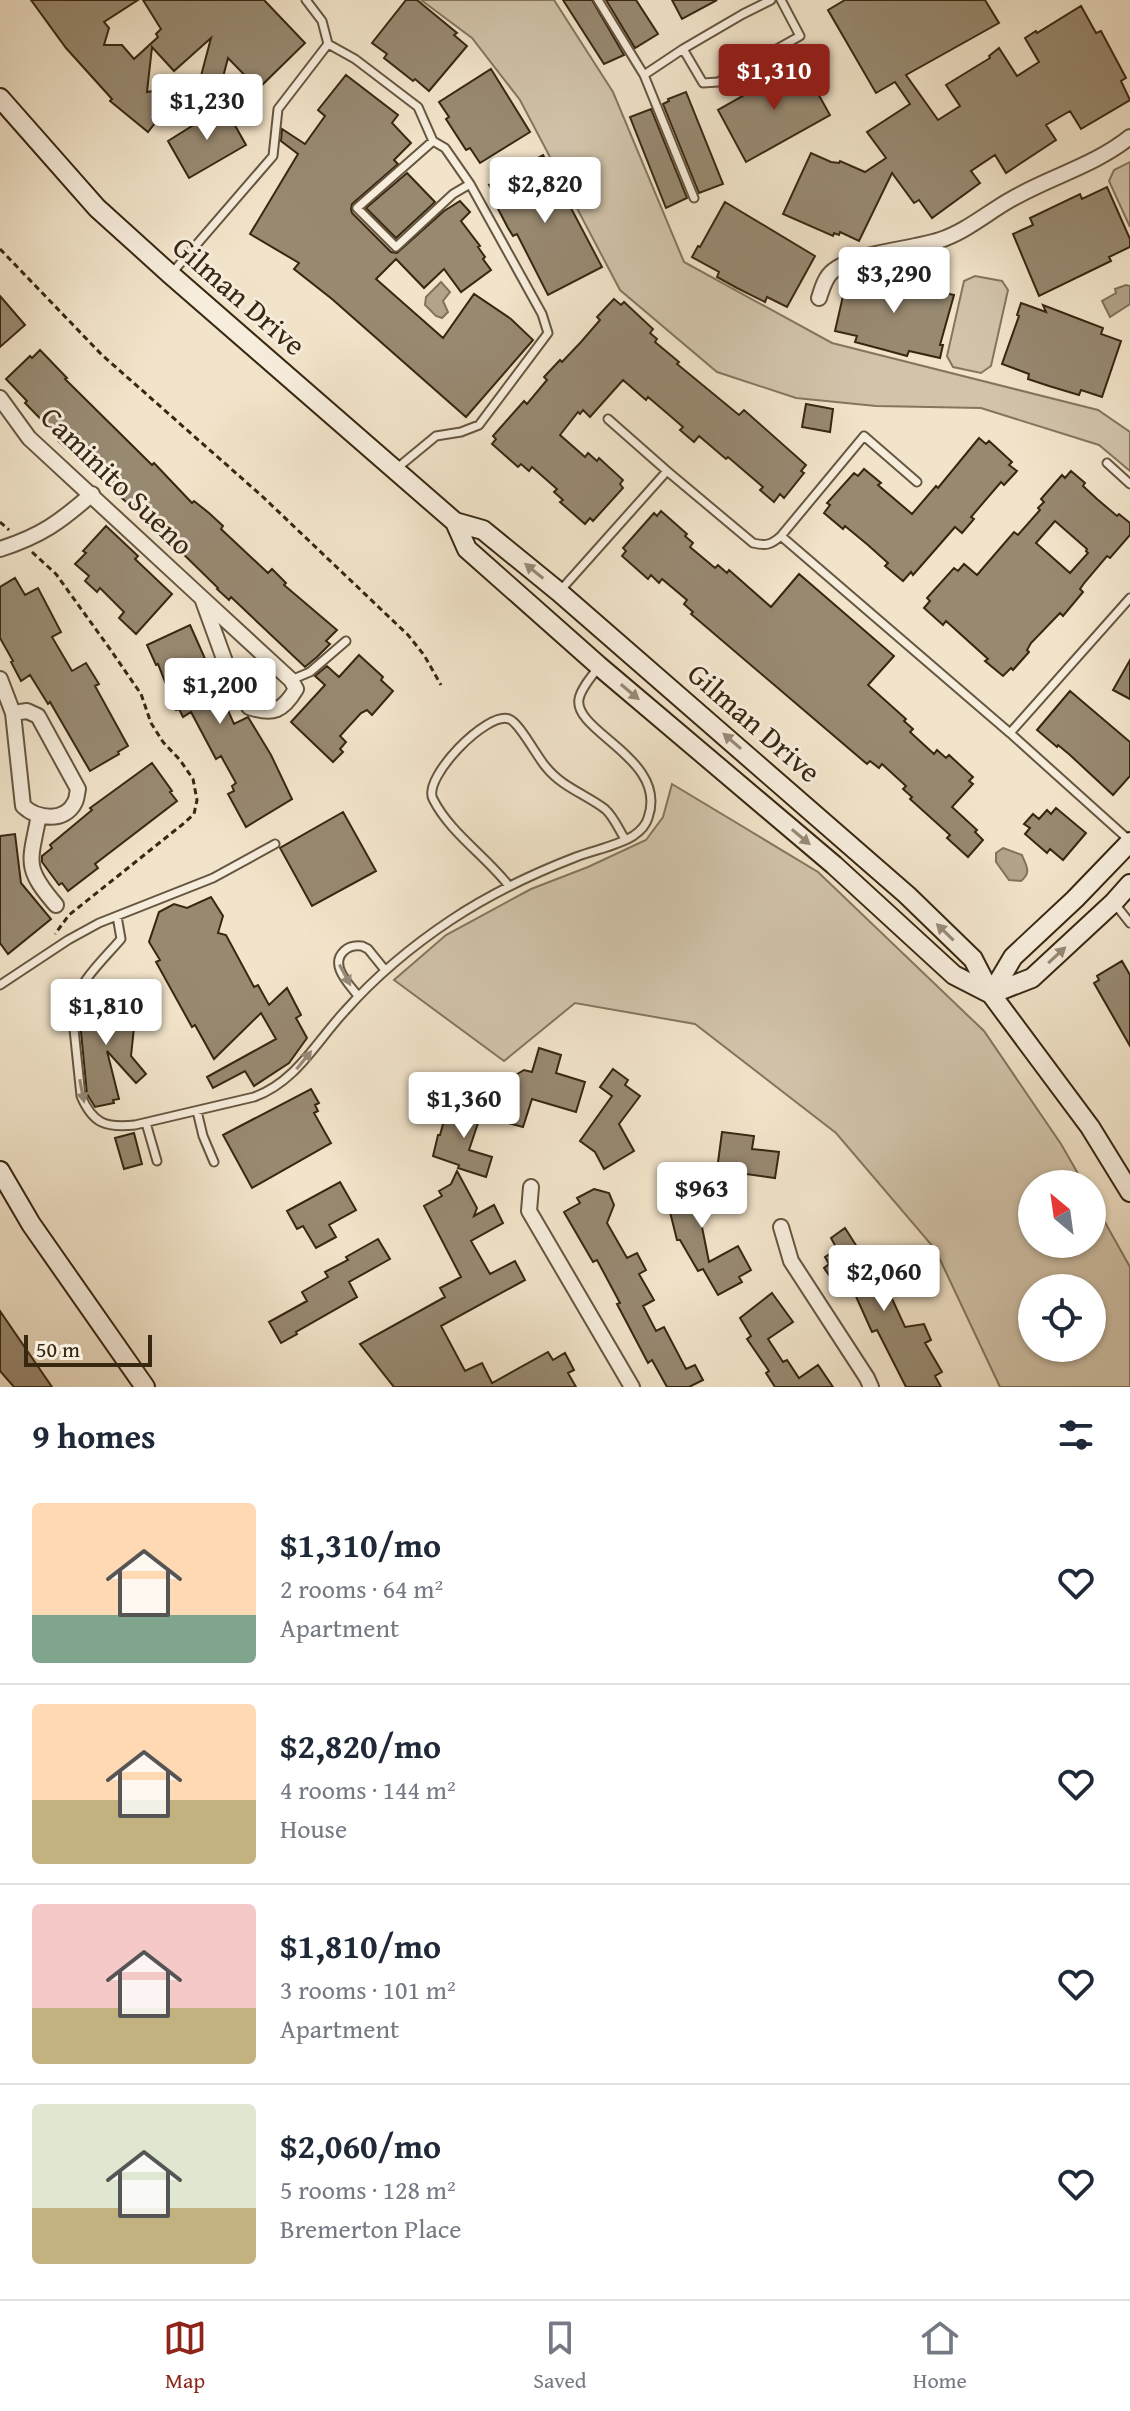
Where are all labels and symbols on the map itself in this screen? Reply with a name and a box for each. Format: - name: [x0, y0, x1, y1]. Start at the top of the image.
- pin: $1,310: [709, 44, 839, 112]
- pin: $1,230: [142, 74, 272, 142]
- pin: $2,820: [480, 157, 610, 225]
- street label: Gilman Drive: [163, 225, 316, 366]
- pin: $3,290: [829, 247, 959, 315]
- street label: Caminito Sueno: [31, 396, 204, 565]
- one-way arrow: [524, 564, 544, 580]
- street label: Gilman Drive: [678, 652, 831, 793]
- pin: $1,200: [155, 658, 285, 726]
- one-way arrow: [620, 683, 640, 700]
- one-way arrow: [722, 732, 741, 750]
- one-way arrow: [791, 828, 811, 845]
- one-way arrow: [936, 923, 955, 942]
- one-way arrow: [1047, 946, 1066, 964]
- one-way arrow: [337, 964, 351, 986]
- pin: $1,810: [41, 979, 171, 1047]
- one-way arrow: [295, 1050, 312, 1070]
- pin: $1,360: [399, 1072, 529, 1140]
- one-way arrow: [76, 1078, 89, 1103]
- pin: $963: [655, 1162, 749, 1230]
- north arrow: [1018, 1170, 1106, 1258]
- pin: $2,060: [819, 1245, 949, 1313]
- scale bar: [24, 1331, 152, 1367]

